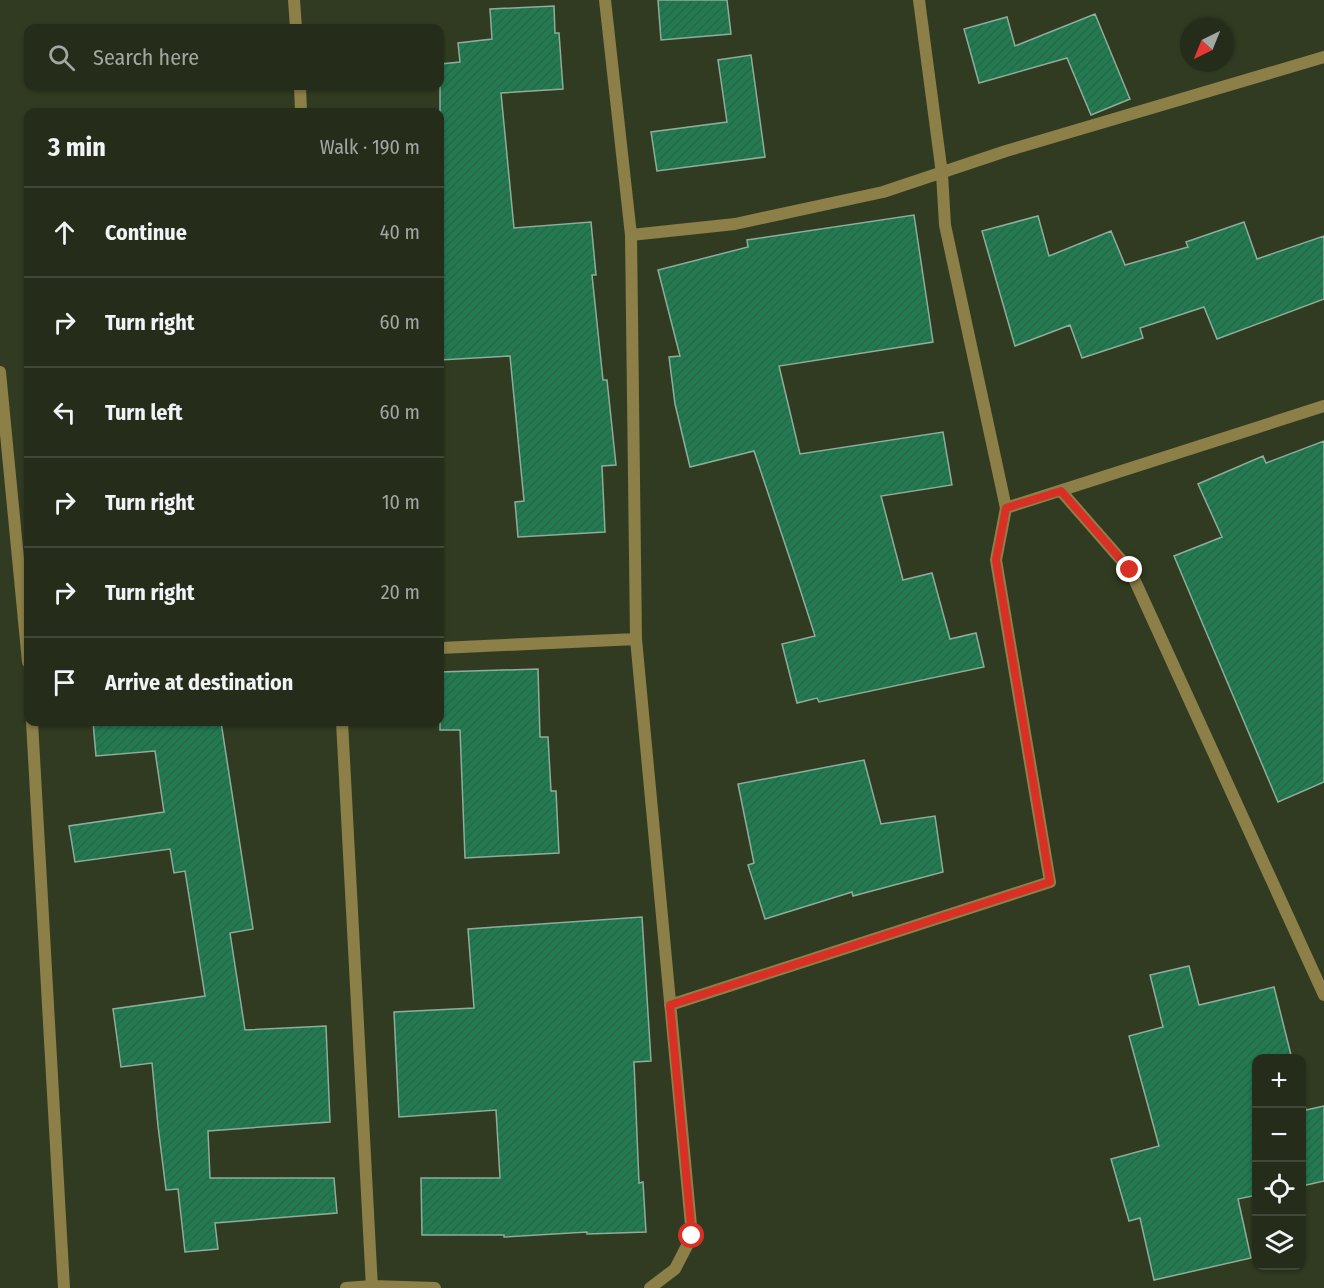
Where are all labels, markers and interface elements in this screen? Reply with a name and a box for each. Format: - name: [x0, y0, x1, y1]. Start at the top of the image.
- north arrow: [1180, 18, 1234, 72]
- search box: [24, 24, 444, 90]
- icon: search: [45, 41, 78, 74]
- text: Search here: [93, 44, 199, 71]
- text: 3 min: [48, 132, 106, 163]
- text: Walk · 190 m: [320, 135, 420, 159]
- icon: ahead: [48, 216, 81, 249]
- text: Continue: [105, 219, 187, 246]
- text: 40 m: [380, 220, 420, 244]
- icon: right: [48, 306, 81, 339]
- text: Turn right: [105, 309, 194, 336]
- text: 60 m: [380, 310, 420, 334]
- icon: left: [48, 396, 81, 429]
- text: Turn left: [105, 399, 183, 426]
- text: 60 m: [380, 400, 420, 424]
- icon: right: [48, 486, 81, 519]
- text: Turn right: [105, 489, 194, 516]
- text: 10 m: [382, 490, 420, 514]
- route end: [1116, 556, 1142, 582]
- icon: right: [48, 576, 81, 609]
- text: Turn right: [105, 579, 194, 606]
- text: 20 m: [381, 580, 420, 604]
- icon: arrive: [48, 666, 81, 699]
- text: Arrive at destination: [105, 669, 293, 696]
- map controls: [1252, 1054, 1306, 1270]
- button: +: [1252, 1054, 1306, 1108]
- button: −: [1252, 1108, 1306, 1162]
- button: locate: [1252, 1162, 1306, 1216]
- button: layers: [1252, 1216, 1306, 1270]
- route start: [678, 1222, 704, 1248]

